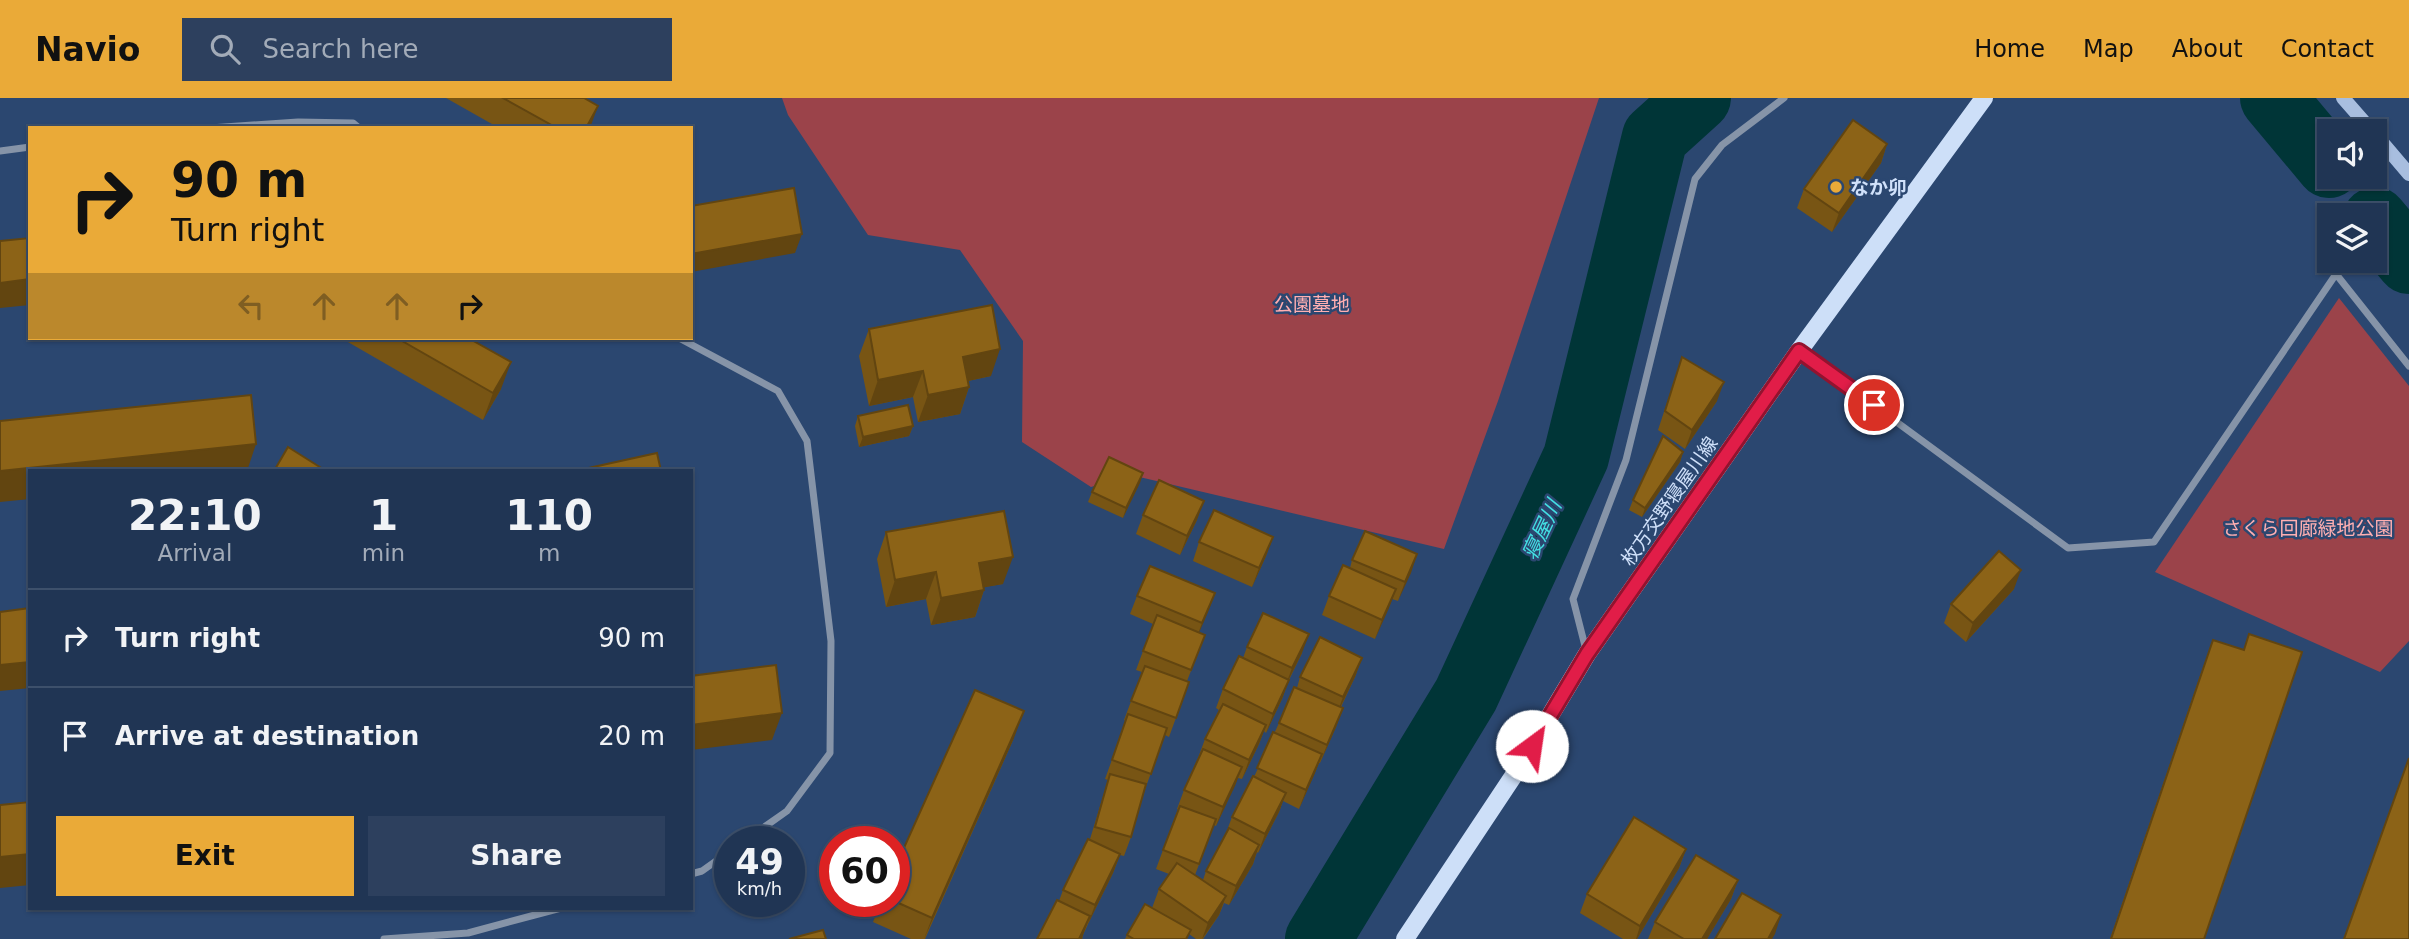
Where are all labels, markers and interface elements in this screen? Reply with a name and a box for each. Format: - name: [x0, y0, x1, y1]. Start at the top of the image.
- search box: [182, 18, 672, 81]
- text: Navio: [35, 30, 140, 69]
- icon: search: [206, 30, 244, 68]
- text: Search here: [262, 34, 419, 64]
- text: Home: [1974, 35, 2045, 63]
- text: Map: [2083, 35, 2134, 63]
- text: About: [2172, 35, 2243, 63]
- text: Contact: [2281, 35, 2374, 63]
- map controls: [2317, 119, 2387, 273]
- button: sound: [2317, 119, 2387, 189]
- text: 90 m: [171, 152, 307, 209]
- icon: right: [56, 154, 147, 245]
- place label: なか卯: [1850, 176, 1907, 198]
- marker: なか卯: [1828, 179, 1844, 195]
- button: layers: [2317, 203, 2387, 273]
- text: Turn right: [171, 211, 324, 249]
- icon: left: [232, 287, 270, 325]
- icon: ahead: [305, 287, 343, 325]
- icon: ahead: [378, 287, 416, 325]
- icon: right: [451, 287, 489, 325]
- park label: 公園墓地: [1274, 293, 1350, 315]
- pin: [1844, 375, 1904, 435]
- icon: arrive: [1855, 386, 1893, 424]
- street label: 枚方交野寝屋川線: [1616, 432, 1722, 570]
- text: 22:10: [128, 491, 262, 540]
- text: 1: [369, 491, 398, 540]
- text: 110: [505, 491, 593, 540]
- water label: 寝屋川: [1518, 495, 1567, 564]
- park label: さくら回廊緑地公園: [2222, 517, 2394, 539]
- text: Arrival: [158, 540, 232, 566]
- text: min: [362, 540, 405, 566]
- text: m: [538, 540, 560, 566]
- icon: right: [56, 619, 94, 657]
- text: Turn right: [115, 623, 260, 653]
- text: 90 m: [598, 623, 665, 653]
- position arrow: [1495, 709, 1569, 783]
- icon: arrive: [56, 717, 94, 755]
- text: Arrive at destination: [115, 721, 419, 751]
- text: 20 m: [598, 721, 665, 751]
- button: Exit: [56, 816, 354, 896]
- button: Share: [368, 816, 665, 896]
- speed limit sign: 60: [819, 826, 910, 917]
- text: 49: [735, 842, 784, 882]
- text: km/h: [737, 878, 782, 899]

